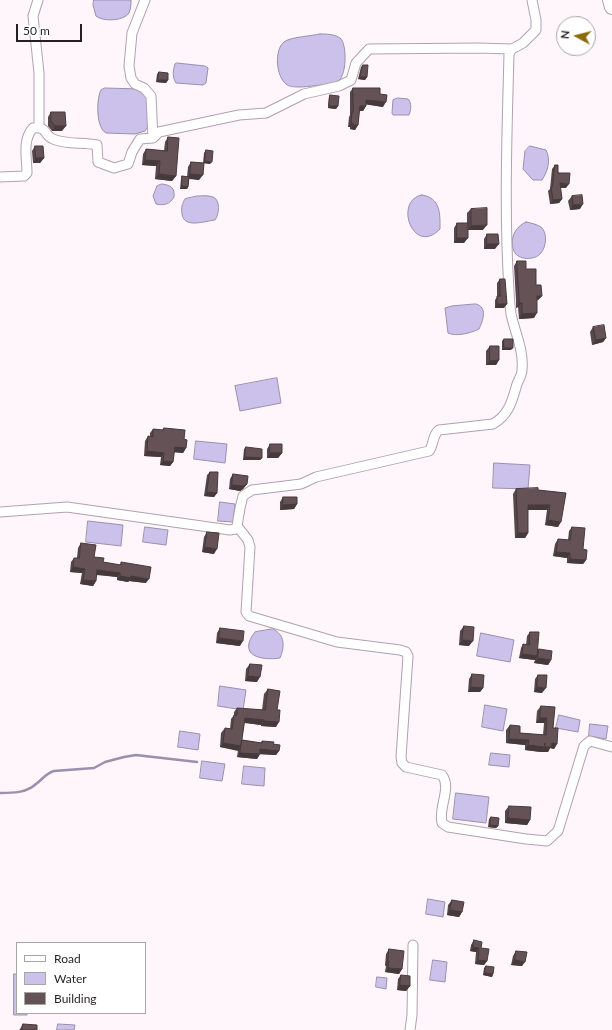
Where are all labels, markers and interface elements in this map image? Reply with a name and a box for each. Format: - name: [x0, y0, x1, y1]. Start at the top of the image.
- scale bar: [18, 16, 84, 42]
- north arrow: [556, 16, 596, 56]
- text: 50 m: [23, 23, 50, 38]
- text: N: [558, 30, 572, 40]
- legend: [16, 942, 146, 1014]
- text: Road: [54, 951, 81, 966]
- text: Water: [54, 971, 87, 986]
- text: Building: [54, 991, 97, 1006]

